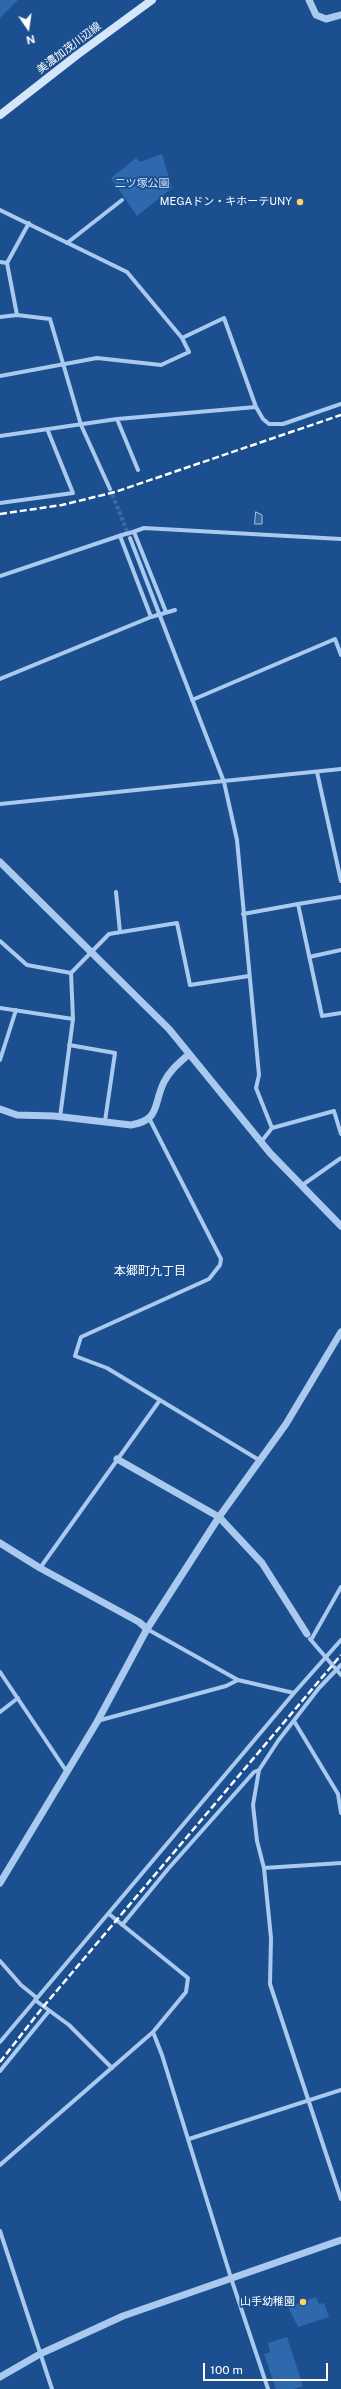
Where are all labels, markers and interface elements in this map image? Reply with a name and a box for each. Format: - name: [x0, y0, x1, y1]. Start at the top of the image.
- north arrow: [8, 8, 48, 48]
- street label: 美濃加茂川辺線: [34, 20, 104, 76]
- text: N: [25, 33, 36, 47]
- park label: 二ツ塚公園: [115, 177, 169, 191]
- place label: MEGAドン・キホーテUNY: [160, 195, 292, 209]
- marker: MEGAドン・キホーテUNY: [295, 197, 305, 207]
- district label: 本郷町九丁目: [114, 1264, 186, 1278]
- place label: 山手幼稚園: [240, 2295, 295, 2309]
- marker: 山手幼稚園: [298, 2297, 308, 2307]
- scale bar: [205, 2355, 330, 2381]
- text: 100 m: [210, 2363, 243, 2377]

